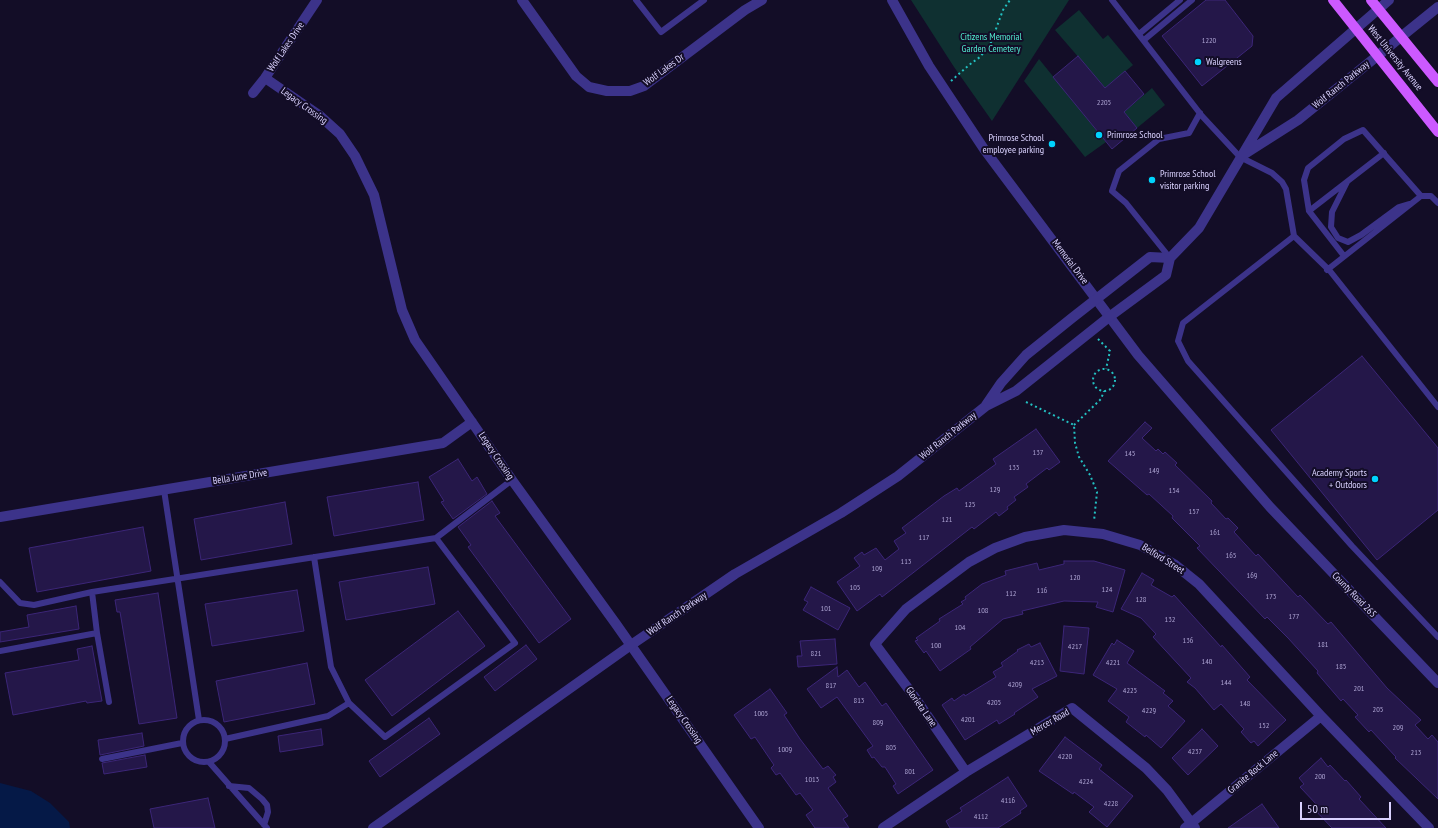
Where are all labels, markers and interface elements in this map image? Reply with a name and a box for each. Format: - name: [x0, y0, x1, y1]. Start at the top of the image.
- street label: Wolf Lakes Drive: [265, 20, 307, 74]
- street label: West University Avenue: [1365, 23, 1425, 93]
- park label: Citizens Memorial Garden Cemetery: [960, 31, 1022, 54]
- house number: 1220: [1202, 36, 1216, 46]
- street label: Wolf Lakes Dr: [641, 51, 687, 89]
- place label: Walgreens: [1206, 56, 1242, 68]
- marker: Walgreens: [1193, 57, 1203, 67]
- street label: Wolf Ranch Parkway: [1310, 58, 1372, 112]
- street label: Legacy Crossing: [278, 85, 330, 127]
- house number: 2205: [1097, 98, 1111, 108]
- place label: Primrose School: [1107, 129, 1163, 141]
- marker: Primrose School: [1094, 130, 1104, 140]
- place label: Primrose School employee parking: [983, 132, 1044, 156]
- marker: Primrose School employee parking: [1047, 139, 1057, 149]
- place label: Primrose School visitor parking: [1160, 168, 1216, 192]
- marker: Primrose School visitor parking: [1147, 175, 1157, 185]
- street label: Memorial Drive: [1049, 237, 1091, 287]
- street label: Wolf Ranch Parkway: [917, 409, 979, 463]
- street label: Legacy Crossing: [476, 430, 516, 482]
- house number: 137: [1033, 448, 1043, 458]
- house number: 145: [1125, 449, 1135, 459]
- house number: 133: [1009, 463, 1019, 473]
- house number: 149: [1149, 466, 1159, 476]
- street label: Bella June Drive: [212, 467, 268, 487]
- place label: Academy Sports + Outdoors: [1312, 467, 1367, 490]
- marker: Academy Sports + Outdoors: [1370, 474, 1380, 484]
- house number: 129: [990, 485, 1000, 495]
- house number: 154: [1169, 486, 1179, 496]
- house number: 125: [965, 500, 975, 510]
- house number: 157: [1189, 507, 1199, 517]
- house number: 121: [942, 515, 952, 525]
- house number: 161: [1210, 528, 1220, 538]
- house number: 117: [919, 533, 929, 543]
- street label: Belford Street: [1140, 541, 1186, 577]
- house number: 165: [1226, 551, 1236, 561]
- house number: 113: [901, 557, 911, 567]
- house number: 109: [872, 564, 882, 574]
- street label: County Road 265: [1329, 570, 1379, 620]
- house number: 169: [1247, 571, 1257, 581]
- house number: 120: [1070, 573, 1080, 583]
- house number: 105: [850, 583, 860, 593]
- house number: 124: [1102, 585, 1112, 595]
- house number: 116: [1037, 586, 1047, 596]
- house number: 112: [1006, 589, 1016, 599]
- street label: Wolf Ranch Parkway: [645, 590, 709, 638]
- house number: 173: [1266, 592, 1276, 602]
- house number: 128: [1136, 595, 1146, 605]
- house number: 101: [821, 604, 831, 614]
- house number: 108: [978, 606, 988, 616]
- house number: 177: [1289, 612, 1299, 622]
- house number: 132: [1165, 615, 1175, 625]
- house number: 104: [955, 623, 965, 633]
- house number: 136: [1183, 636, 1193, 646]
- house number: 181: [1318, 640, 1328, 650]
- house number: 100: [931, 641, 941, 651]
- house number: 4217: [1068, 642, 1082, 652]
- house number: 821: [811, 649, 821, 659]
- house number: 140: [1202, 657, 1212, 667]
- house number: 4213: [1030, 658, 1044, 668]
- house number: 4221: [1106, 658, 1120, 668]
- house number: 185: [1336, 662, 1346, 672]
- house number: 144: [1221, 678, 1231, 688]
- house number: 4209: [1008, 680, 1022, 690]
- house number: 817: [826, 681, 836, 691]
- house number: 201: [1354, 684, 1364, 694]
- street label: Glorieta Lane: [903, 685, 939, 729]
- house number: 4225: [1123, 686, 1137, 696]
- street label: Legacy Crossing: [663, 694, 705, 746]
- house number: 813: [854, 696, 864, 706]
- house number: 4205: [987, 698, 1001, 708]
- house number: 148: [1240, 699, 1250, 709]
- house number: 205: [1373, 705, 1383, 715]
- street label: Mercer Road: [1029, 706, 1071, 738]
- house number: 4229: [1142, 706, 1156, 716]
- house number: 1005: [754, 709, 768, 719]
- house number: 4201: [961, 715, 975, 725]
- house number: 809: [873, 718, 883, 728]
- house number: 152: [1259, 721, 1269, 731]
- house number: 209: [1393, 723, 1403, 733]
- house number: 805: [886, 743, 896, 753]
- house number: 1009: [778, 745, 792, 755]
- house number: 4237: [1188, 747, 1202, 757]
- street label: Granite Rock Lane: [1225, 747, 1281, 797]
- house number: 213: [1411, 748, 1421, 758]
- house number: 4220: [1058, 752, 1072, 762]
- house number: 801: [905, 767, 915, 777]
- house number: 200: [1315, 772, 1325, 782]
- house number: 1013: [805, 775, 819, 785]
- house number: 4224: [1079, 777, 1093, 787]
- scale bar: [1302, 794, 1393, 820]
- house number: 4116: [1001, 796, 1015, 806]
- house number: 4228: [1104, 799, 1118, 809]
- text: 50 m: [1307, 801, 1328, 816]
- house number: 4112: [974, 812, 988, 822]

